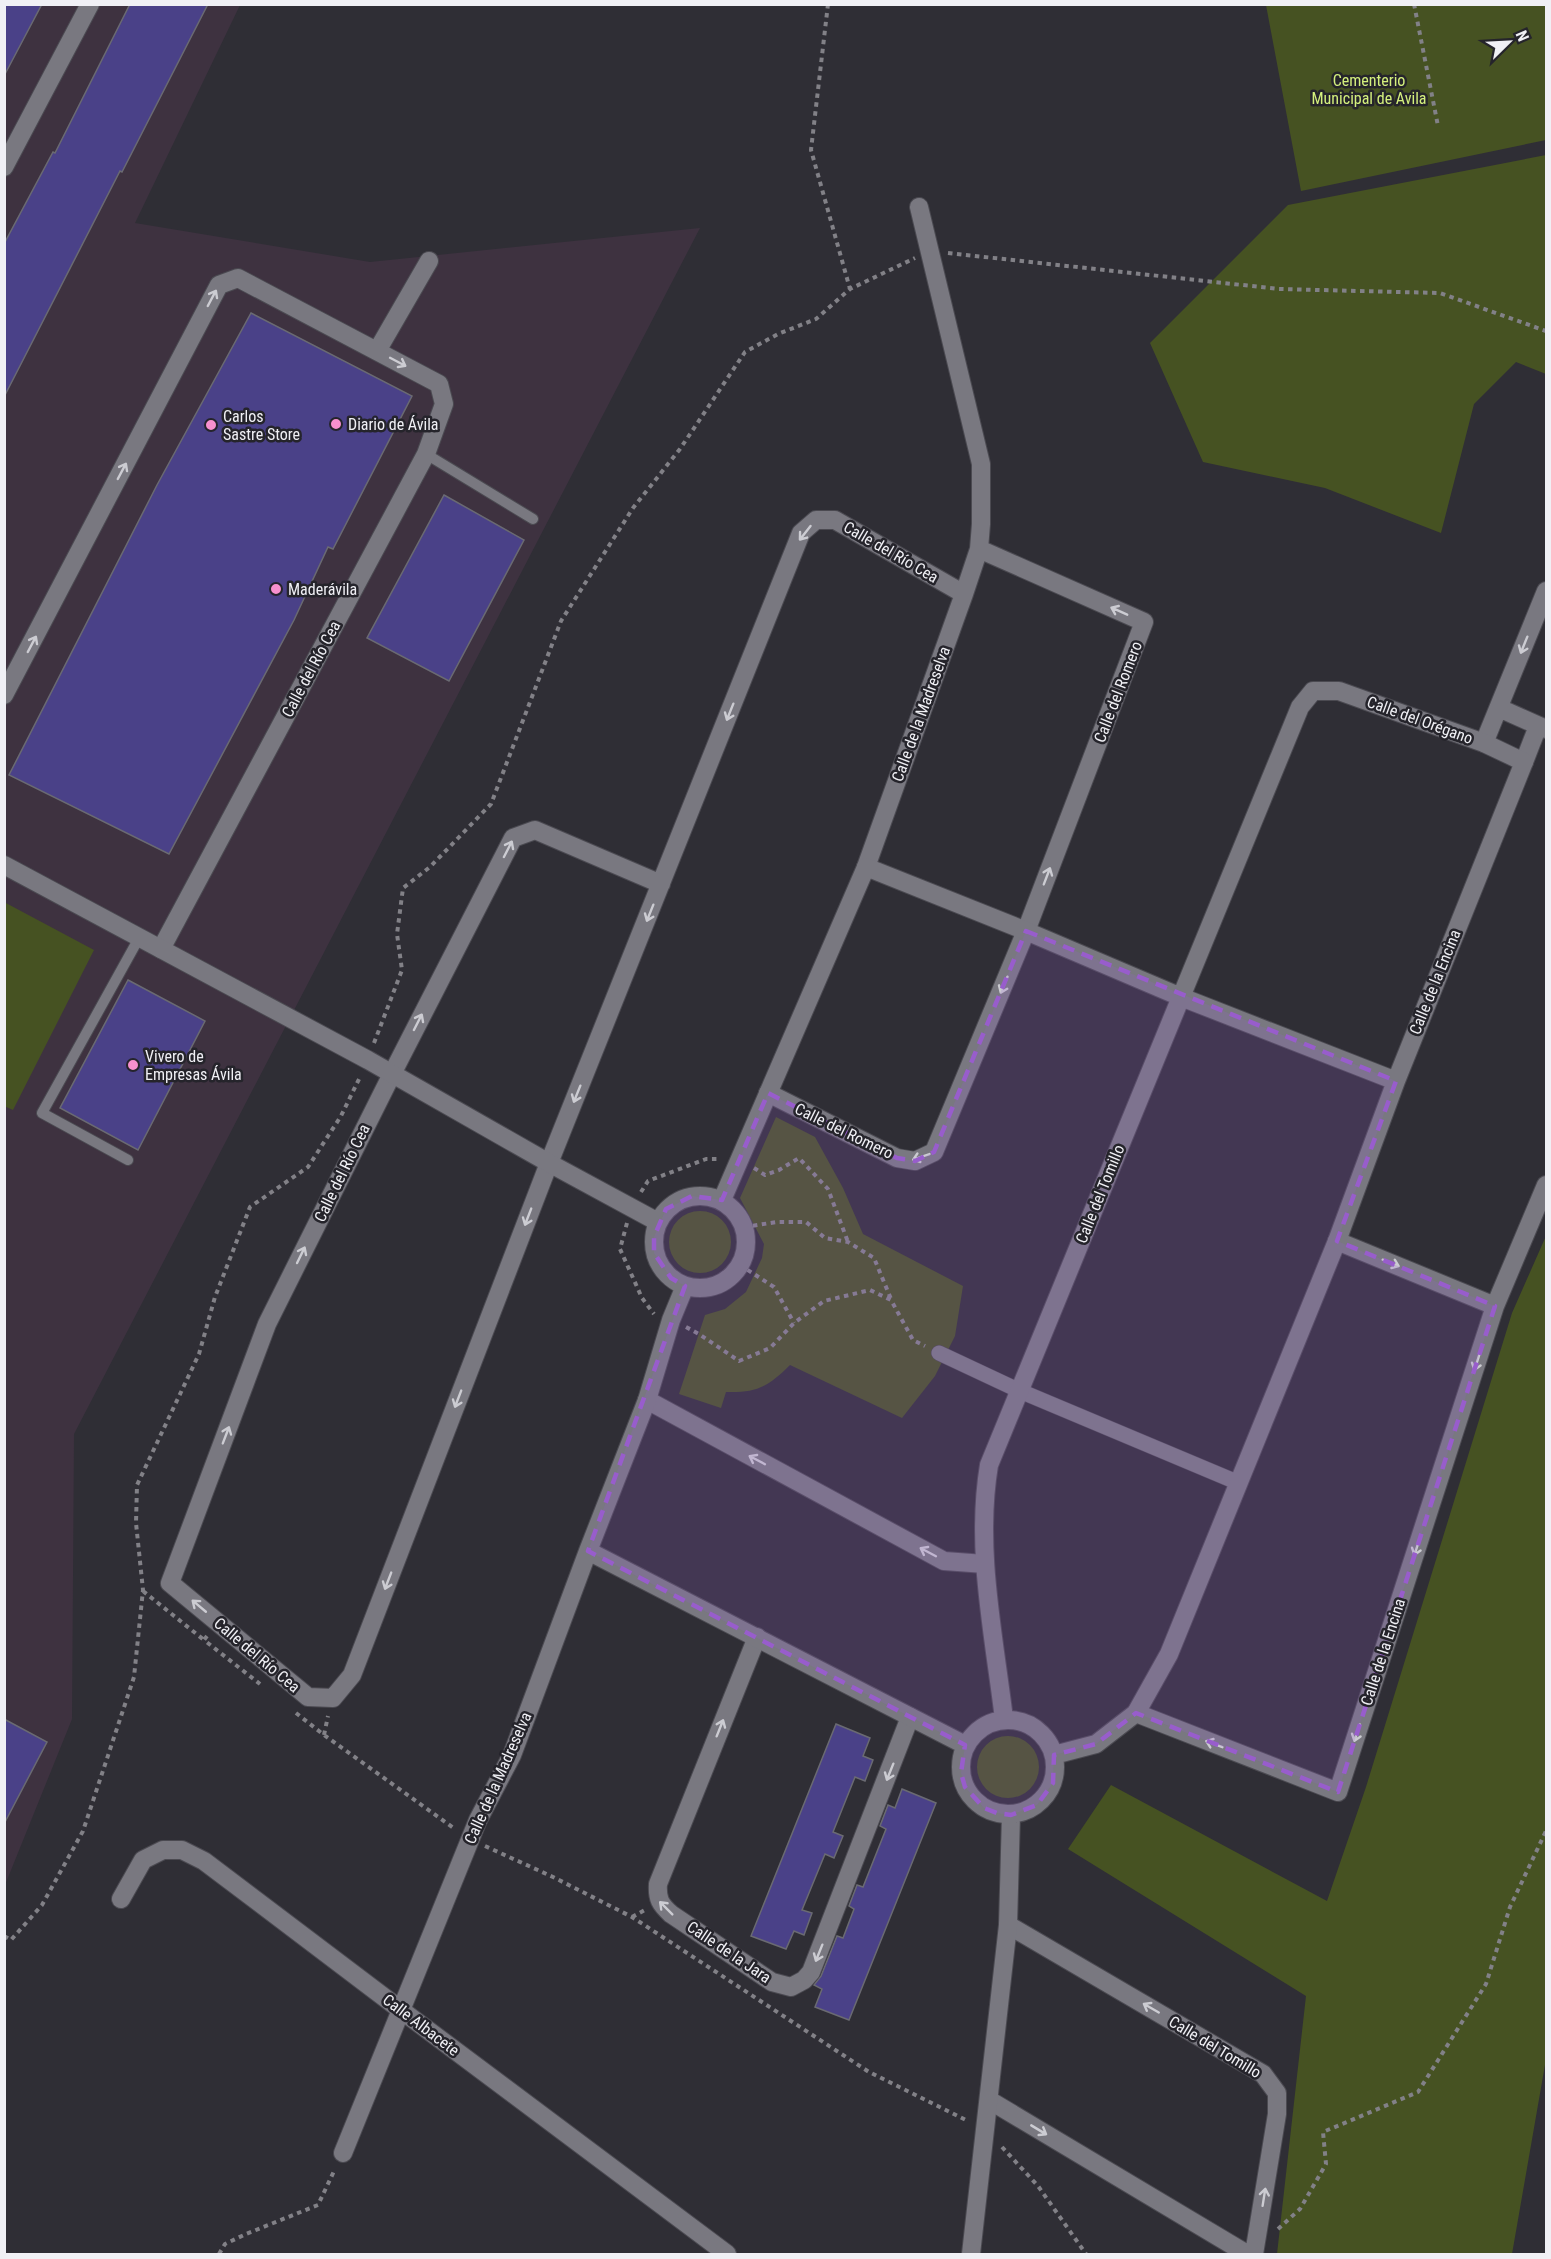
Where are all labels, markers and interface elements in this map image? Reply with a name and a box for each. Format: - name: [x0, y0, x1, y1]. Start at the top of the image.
- north arrow: [1479, 12, 1539, 72]
- text: N: [1512, 28, 1533, 44]
- park label: Cementerio Municipal de Avila: [1312, 71, 1427, 108]
- one-way arrow: [207, 289, 218, 307]
- one-way arrow: [389, 356, 406, 368]
- place label: Carlos Sastre Store: [223, 407, 300, 444]
- place label: Diario de Ávila: [348, 415, 439, 434]
- marker: Diario de Ávila: [329, 417, 343, 431]
- marker: Carlos Sastre Store: [204, 418, 218, 432]
- one-way arrow: [117, 462, 128, 480]
- street label: Calle del Río Cea: [840, 517, 942, 587]
- one-way arrow: [798, 525, 811, 541]
- place label: Maderávila: [288, 580, 357, 599]
- marker: Maderávila: [269, 582, 283, 596]
- one-way arrow: [1110, 605, 1129, 616]
- street label: Calle del Río Cea: [278, 618, 344, 720]
- one-way arrow: [26, 635, 38, 653]
- one-way arrow: [1518, 635, 1529, 654]
- street label: Calle del Romero: [1090, 639, 1146, 745]
- street label: Calle de la Madreselva: [888, 644, 954, 784]
- street label: Calle del Orégano: [1364, 692, 1476, 748]
- one-way arrow: [724, 702, 735, 721]
- one-way arrow: [502, 840, 514, 858]
- one-way arrow: [1042, 868, 1053, 886]
- one-way arrow: [644, 903, 655, 921]
- street label: Calle de la Encina: [1405, 927, 1465, 1037]
- one-way arrow: [998, 975, 1009, 994]
- one-way arrow: [413, 1013, 425, 1031]
- place label: Vivero de Empresas Ávila: [145, 1047, 242, 1084]
- marker: Vivero de Empresas Ávila: [126, 1058, 140, 1072]
- one-way arrow: [571, 1084, 582, 1102]
- street label: Calle del Romero: [792, 1099, 896, 1163]
- street label: Calle del Río Cea: [310, 1121, 374, 1225]
- street label: Calle del Tomillo: [1072, 1142, 1128, 1246]
- one-way arrow: [912, 1152, 931, 1163]
- one-way arrow: [522, 1208, 533, 1226]
- one-way arrow: [296, 1247, 308, 1265]
- one-way arrow: [1382, 1258, 1400, 1269]
- one-way arrow: [1471, 1352, 1482, 1371]
- one-way arrow: [451, 1390, 462, 1408]
- one-way arrow: [221, 1426, 232, 1445]
- one-way arrow: [748, 1454, 766, 1465]
- one-way arrow: [1411, 1537, 1422, 1556]
- one-way arrow: [920, 1546, 938, 1557]
- one-way arrow: [381, 1572, 392, 1590]
- street label: Calle de la Encina: [1357, 1596, 1409, 1708]
- one-way arrow: [191, 1600, 207, 1613]
- street label: Calle del Río Cea: [210, 1614, 304, 1696]
- street label: Calle de la Madreselva: [460, 1709, 536, 1847]
- one-way arrow: [715, 1720, 726, 1738]
- one-way arrow: [1351, 1723, 1362, 1742]
- one-way arrow: [1205, 1737, 1224, 1748]
- one-way arrow: [884, 1762, 895, 1781]
- one-way arrow: [658, 1901, 673, 1915]
- street label: Calle de la Jara: [683, 1917, 775, 1987]
- one-way arrow: [812, 1944, 823, 1962]
- street label: Calle Albacete: [379, 1990, 463, 2060]
- one-way arrow: [1143, 2002, 1160, 2014]
- street label: Calle del Tomillo: [1165, 2012, 1265, 2082]
- one-way arrow: [1030, 2125, 1047, 2137]
- one-way arrow: [1258, 2187, 1269, 2207]

